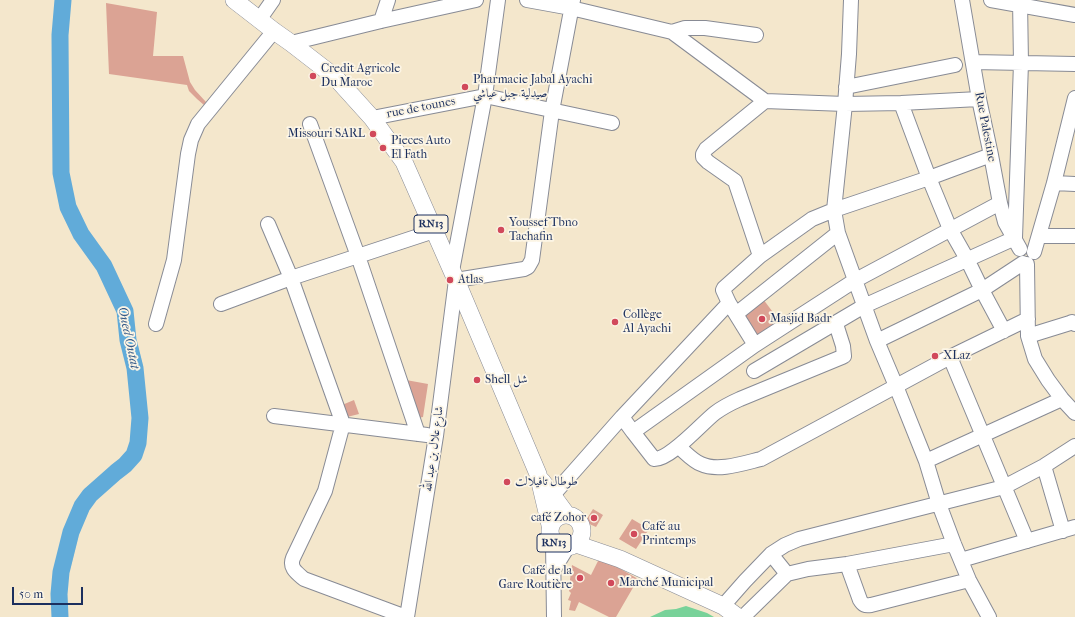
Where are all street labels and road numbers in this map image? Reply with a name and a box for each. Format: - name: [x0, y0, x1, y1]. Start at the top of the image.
- street label: Rue Palestine: [971, 91, 999, 163]
- street label: rue de tounes: [385, 94, 457, 122]
- road number: RN13: [414, 215, 448, 233]
- street label: شارع علال بن عبد الله: [421, 405, 447, 493]
- road number: RN13: [537, 534, 571, 552]

